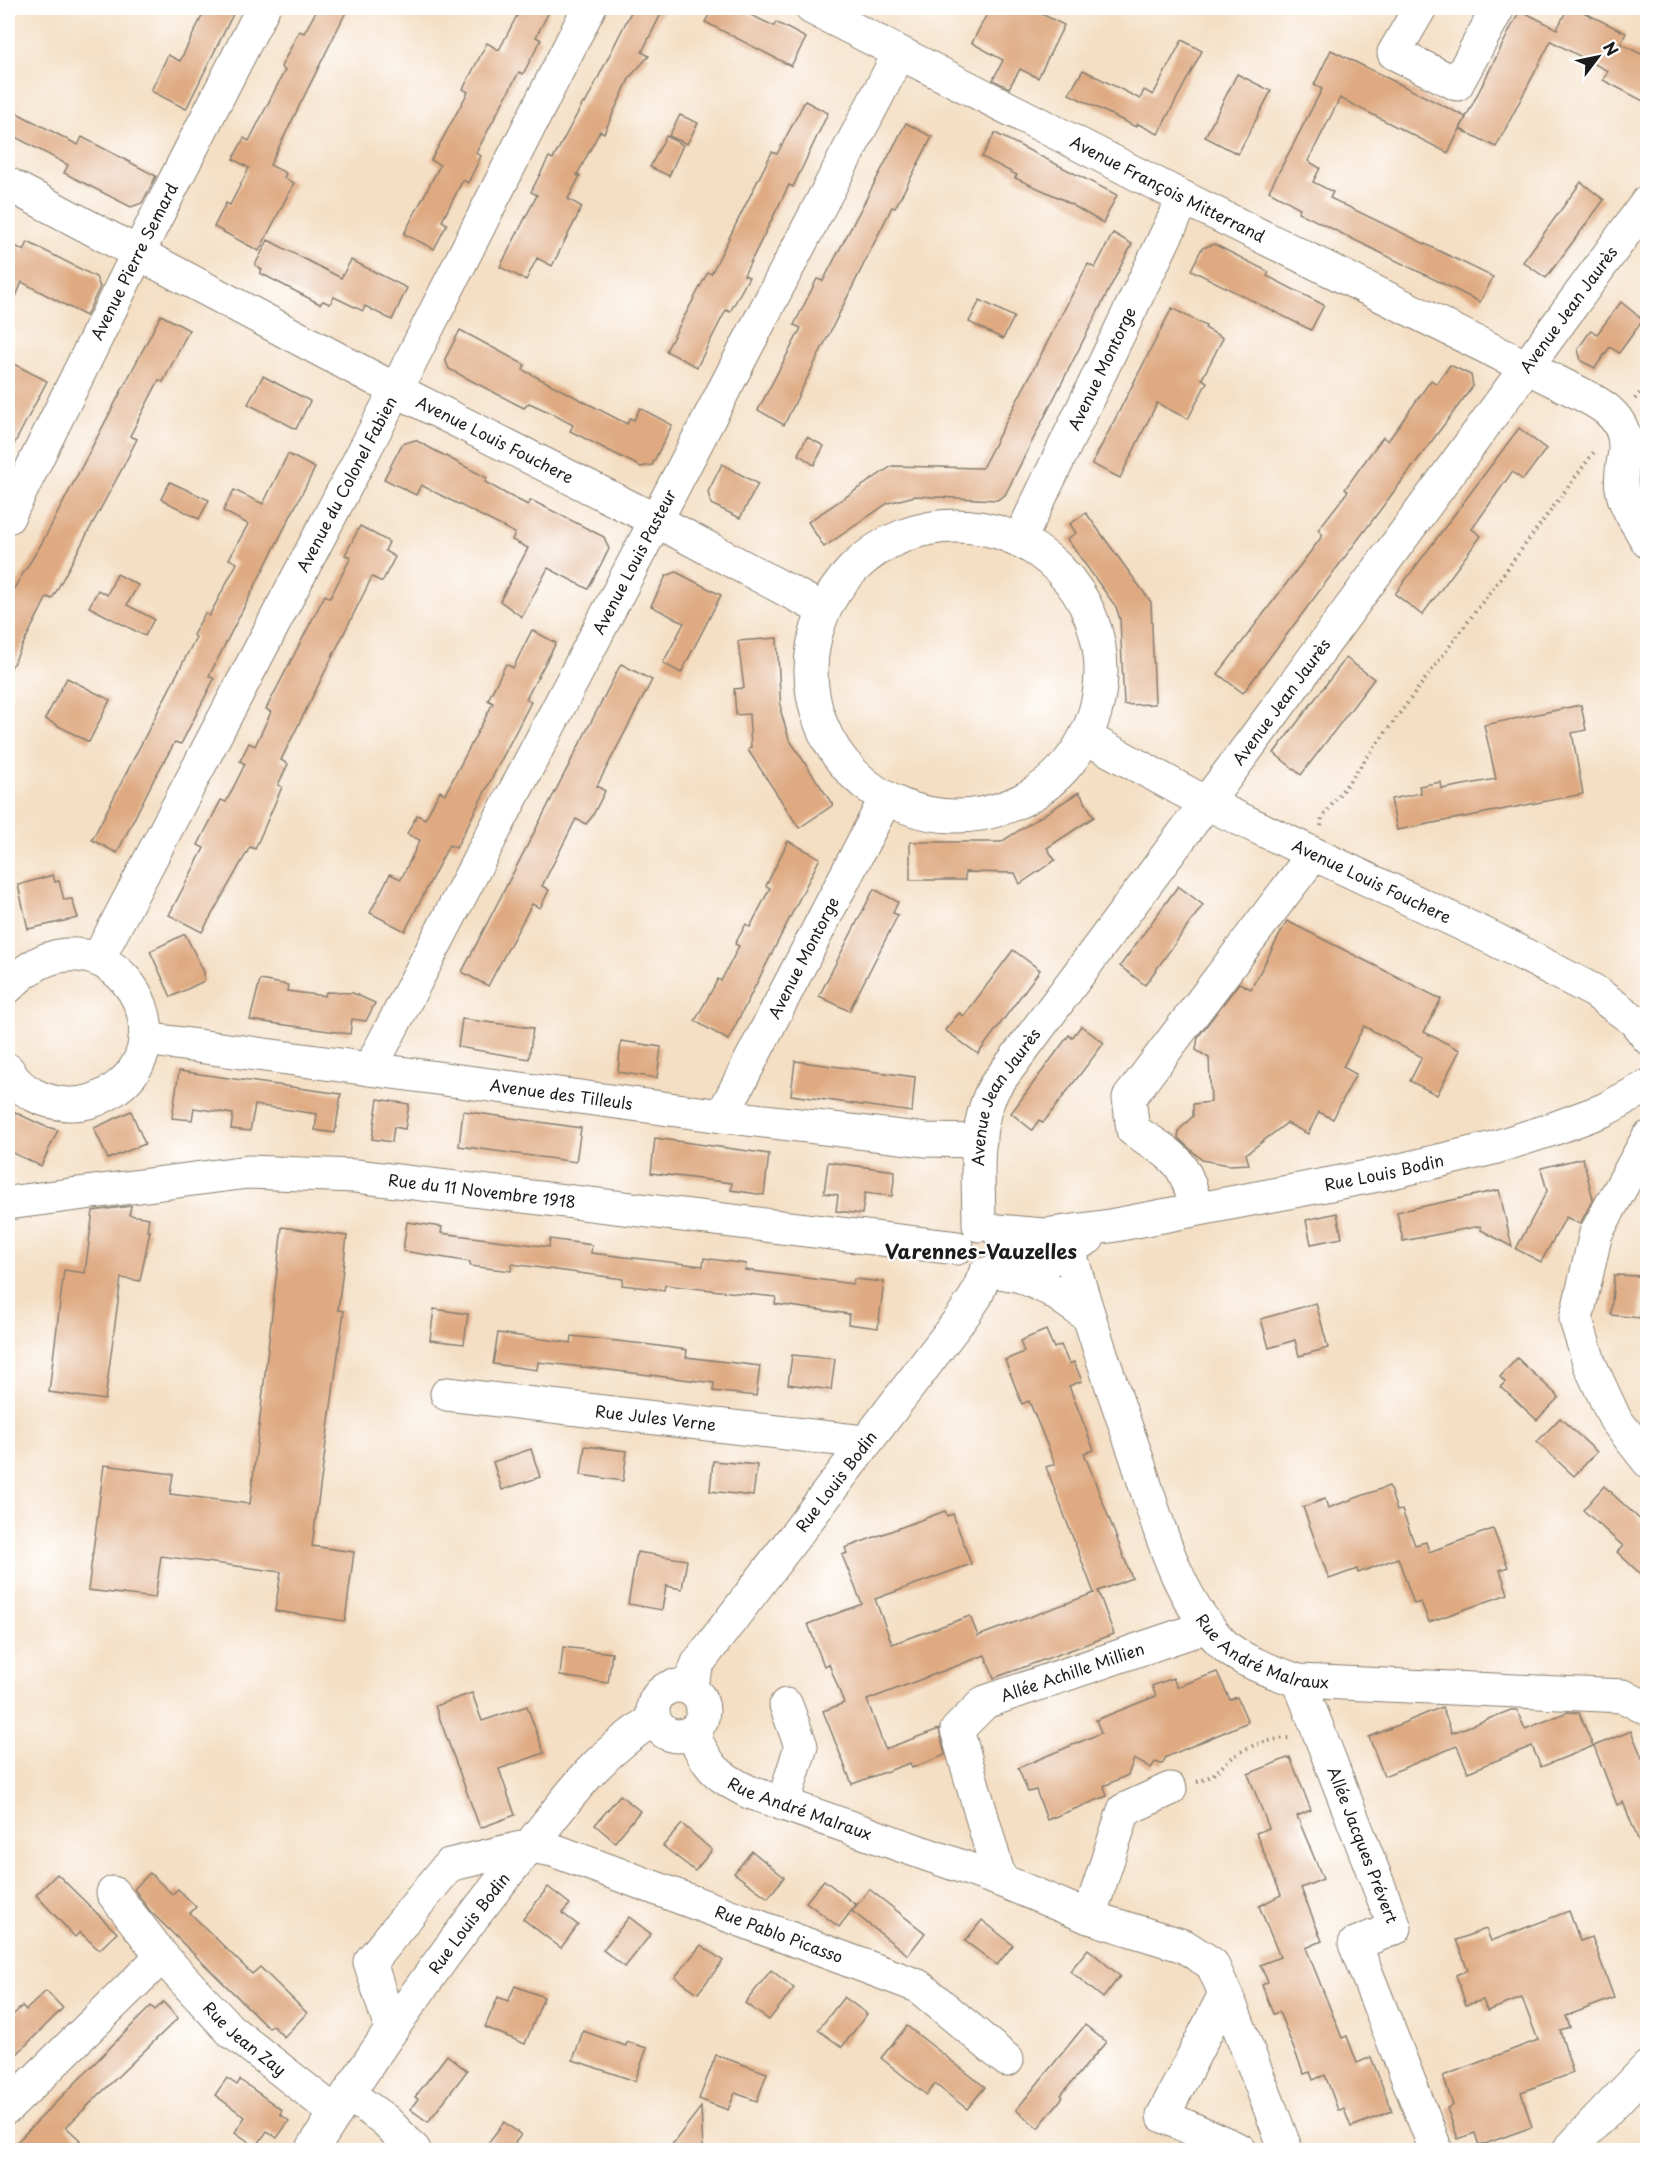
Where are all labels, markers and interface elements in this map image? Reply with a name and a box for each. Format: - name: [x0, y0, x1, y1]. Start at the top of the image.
- north arrow: [1568, 27, 1628, 87]
- text: N: [1598, 37, 1625, 60]
- street label: Avenue François Mitterrand: [1066, 129, 1270, 247]
- street label: Avenue Pierre Semard: [84, 178, 183, 344]
- street label: Avenue Jean Jaurès: [1513, 241, 1622, 377]
- street label: Avenue Montorge: [1061, 303, 1141, 434]
- street label: Avenue Louis Fouchere: [413, 389, 578, 488]
- street label: Avenue du Colonel Fabien: [290, 392, 402, 576]
- street label: Avenue Louis Pasteur: [586, 484, 681, 638]
- street label: Avenue Jean Jaurès: [1226, 633, 1335, 769]
- street label: Avenue Louis Fouchere: [1289, 832, 1456, 928]
- street label: Avenue Montorge: [761, 892, 844, 1022]
- street label: Avenue Jean Jaurès: [965, 1023, 1045, 1166]
- street label: Avenue des Tilleuls: [489, 1072, 634, 1115]
- street label: Rue Louis Bodin: [1322, 1147, 1446, 1196]
- street label: Rue du 11 Novembre 1918: [387, 1167, 577, 1213]
- district label: Varennes-Vauzelles: [885, 1236, 1078, 1266]
- street label: Rue Jules Verne: [594, 1398, 718, 1436]
- street label: Rue Louis Bodin: [789, 1425, 882, 1537]
- street label: Rue André Malraux: [1191, 1608, 1329, 1693]
- street label: Allée Achille Millien: [997, 1636, 1147, 1707]
- street label: Allée Jacques Prévert: [1322, 1763, 1405, 1927]
- street label: Rue André Malraux: [724, 1770, 875, 1845]
- street label: Rue Louis Bodin: [422, 1867, 515, 1978]
- street label: Rue Pablo Picasso: [712, 1898, 847, 1968]
- street label: Rue Jean Zay: [198, 1996, 292, 2081]

